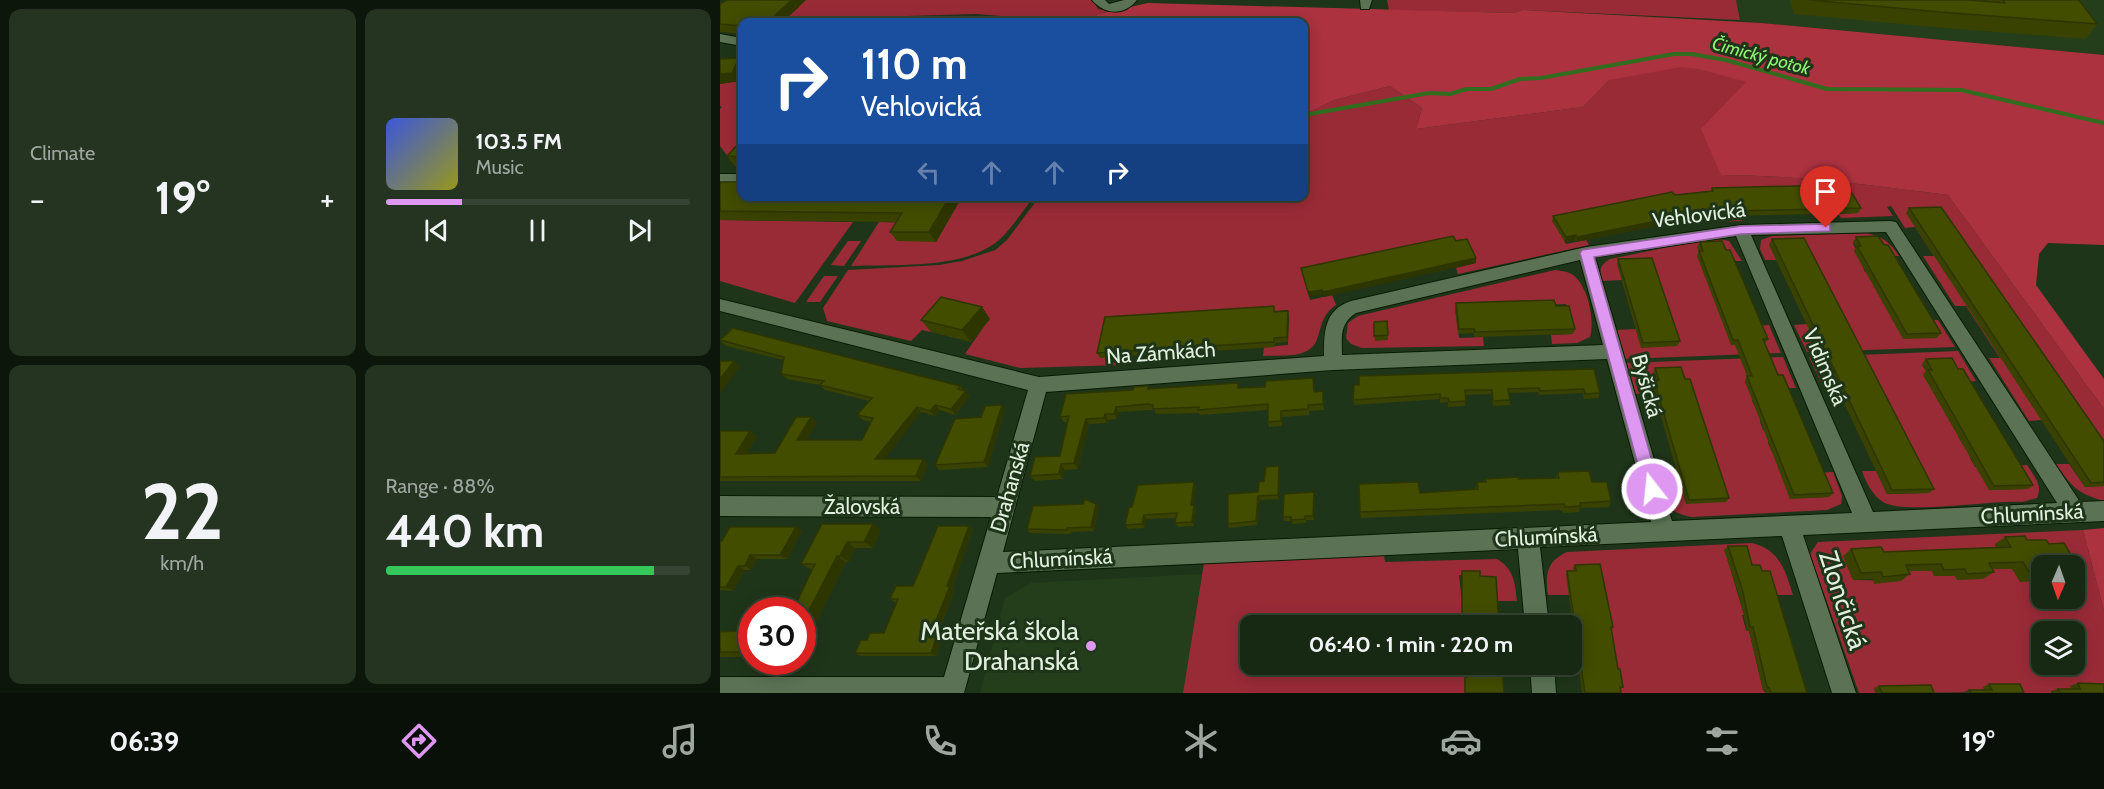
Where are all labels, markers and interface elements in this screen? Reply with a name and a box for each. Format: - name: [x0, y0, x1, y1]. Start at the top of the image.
- water label: Čimický potok: [1710, 32, 1814, 80]
- text: 110 m: [861, 38, 968, 90]
- icon: right: [762, 42, 840, 120]
- text: Vehlovická: [861, 90, 981, 123]
- text: 103.5 FM: [476, 128, 562, 155]
- text: Climate: [30, 141, 95, 165]
- text: Music: [476, 155, 524, 179]
- icon: left: [912, 156, 945, 189]
- icon: ahead: [975, 156, 1008, 189]
- icon: ahead: [1038, 156, 1071, 189]
- icon: right: [1101, 156, 1134, 189]
- pin: [1800, 166, 1851, 228]
- text: 19°: [155, 171, 210, 225]
- icon: arrive: [1809, 175, 1842, 208]
- text: −: [30, 179, 45, 219]
- text: +: [320, 179, 335, 219]
- street label: Vehlovická: [1651, 196, 1747, 233]
- icon: previous: [420, 214, 453, 247]
- icon: pause: [521, 214, 554, 247]
- icon: next: [623, 214, 656, 247]
- street label: Vidimská: [1798, 325, 1853, 409]
- street label: Na Zámkách: [1105, 336, 1216, 369]
- street label: Byšická: [1627, 351, 1668, 420]
- street label: Drahanská: [985, 439, 1034, 535]
- position arrow: [1620, 457, 1684, 521]
- text: 22: [141, 464, 224, 559]
- text: Range · 88%: [386, 474, 494, 498]
- street label: Žalovská: [824, 493, 900, 519]
- street label: Chlumínská: [1980, 498, 2084, 529]
- text: 440 km: [386, 504, 544, 558]
- street label: Chlumínská: [1494, 521, 1598, 552]
- street label: Chlumínská: [1009, 543, 1113, 574]
- street label: Zlončická: [1812, 546, 1874, 654]
- text: km/h: [160, 551, 204, 575]
- north arrow: [2031, 555, 2085, 609]
- map controls: [2031, 555, 2085, 675]
- speed limit sign: 30: [738, 597, 816, 675]
- place label: Mateřská škola Drahanská: [920, 615, 1080, 677]
- button: layers: [2031, 621, 2085, 675]
- text: 06:40 · 1 min · 220 m: [1309, 631, 1513, 658]
- marker: Mateřská škola Drahanská: [1084, 639, 1098, 653]
- icon: directions: [398, 720, 440, 762]
- icon: music: [659, 720, 701, 762]
- icon: phone: [919, 720, 961, 762]
- icon: climate: [1180, 720, 1222, 762]
- icon: car: [1440, 720, 1482, 762]
- icon: filters: [1701, 720, 1743, 762]
- text: 06:39: [109, 725, 179, 758]
- text: 19°: [1962, 725, 1995, 758]

